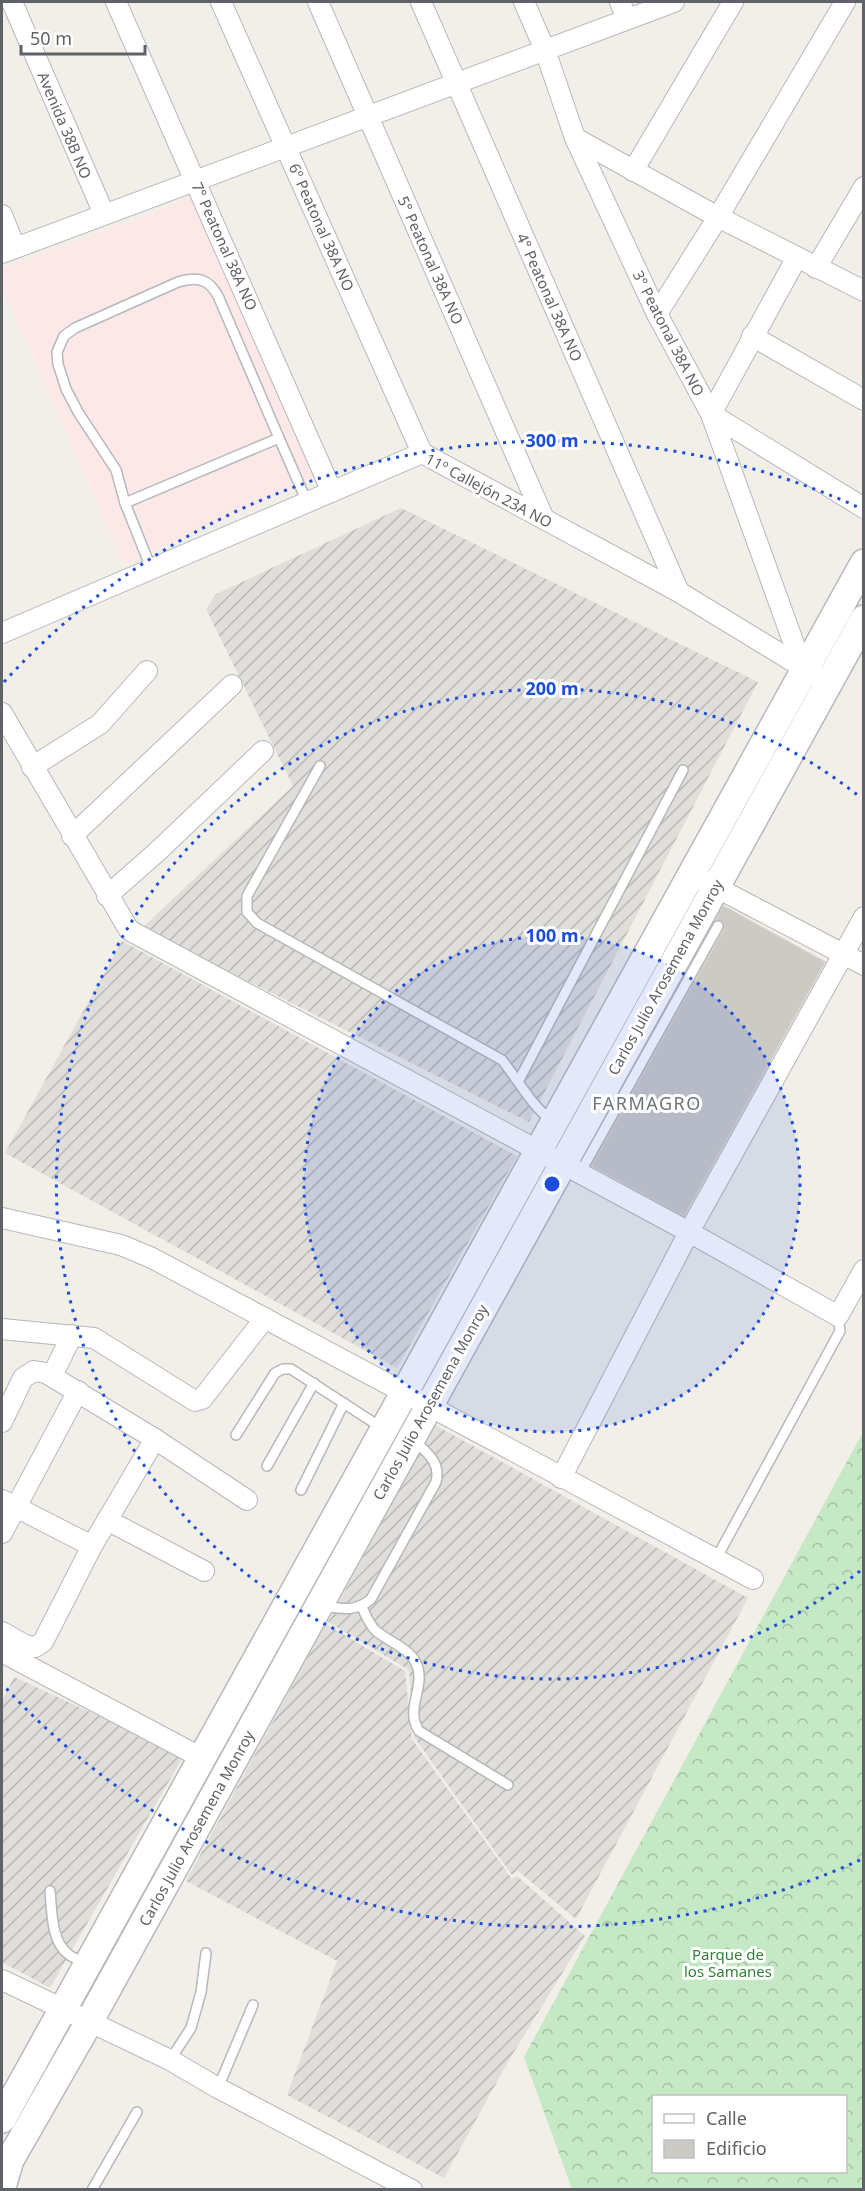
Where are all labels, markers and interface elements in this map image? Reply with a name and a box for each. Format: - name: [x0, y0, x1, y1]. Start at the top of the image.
- scale bar: [21, 18, 146, 56]
- text: 50 m: [30, 26, 72, 50]
- street label: Avenida 38B NO: [33, 68, 97, 182]
- street label: 6º Peatonal 38A NO: [285, 160, 359, 294]
- street label: 7° Peatonal 38A NO: [188, 179, 262, 313]
- street label: 5° Peatonal 38A NO: [394, 193, 468, 327]
- street label: 4° Peatonal 38A NO: [513, 230, 587, 364]
- street label: 3° Peatonal 38A NO: [629, 267, 709, 399]
- text: 300 m: [525, 428, 579, 452]
- street label: 11º Callejón 23A NO: [422, 448, 556, 532]
- text: 200 m: [525, 676, 579, 700]
- street label: Carlos Julio Arosemena Monroy: [603, 875, 727, 1078]
- text: 100 m: [525, 923, 579, 947]
- district label: FARMAGRO: [592, 1091, 702, 1115]
- centre of rings: [542, 1174, 562, 1194]
- street label: Carlos Julio Arosemena Monroy: [368, 1300, 492, 1503]
- street label: Carlos Julio Arosemena Monroy: [134, 1726, 258, 1929]
- park label: Parque de los Samanes: [684, 1944, 772, 1981]
- legend: [652, 2095, 847, 2173]
- text: Calle: [706, 2106, 747, 2130]
- text: Edificio: [706, 2136, 767, 2160]

